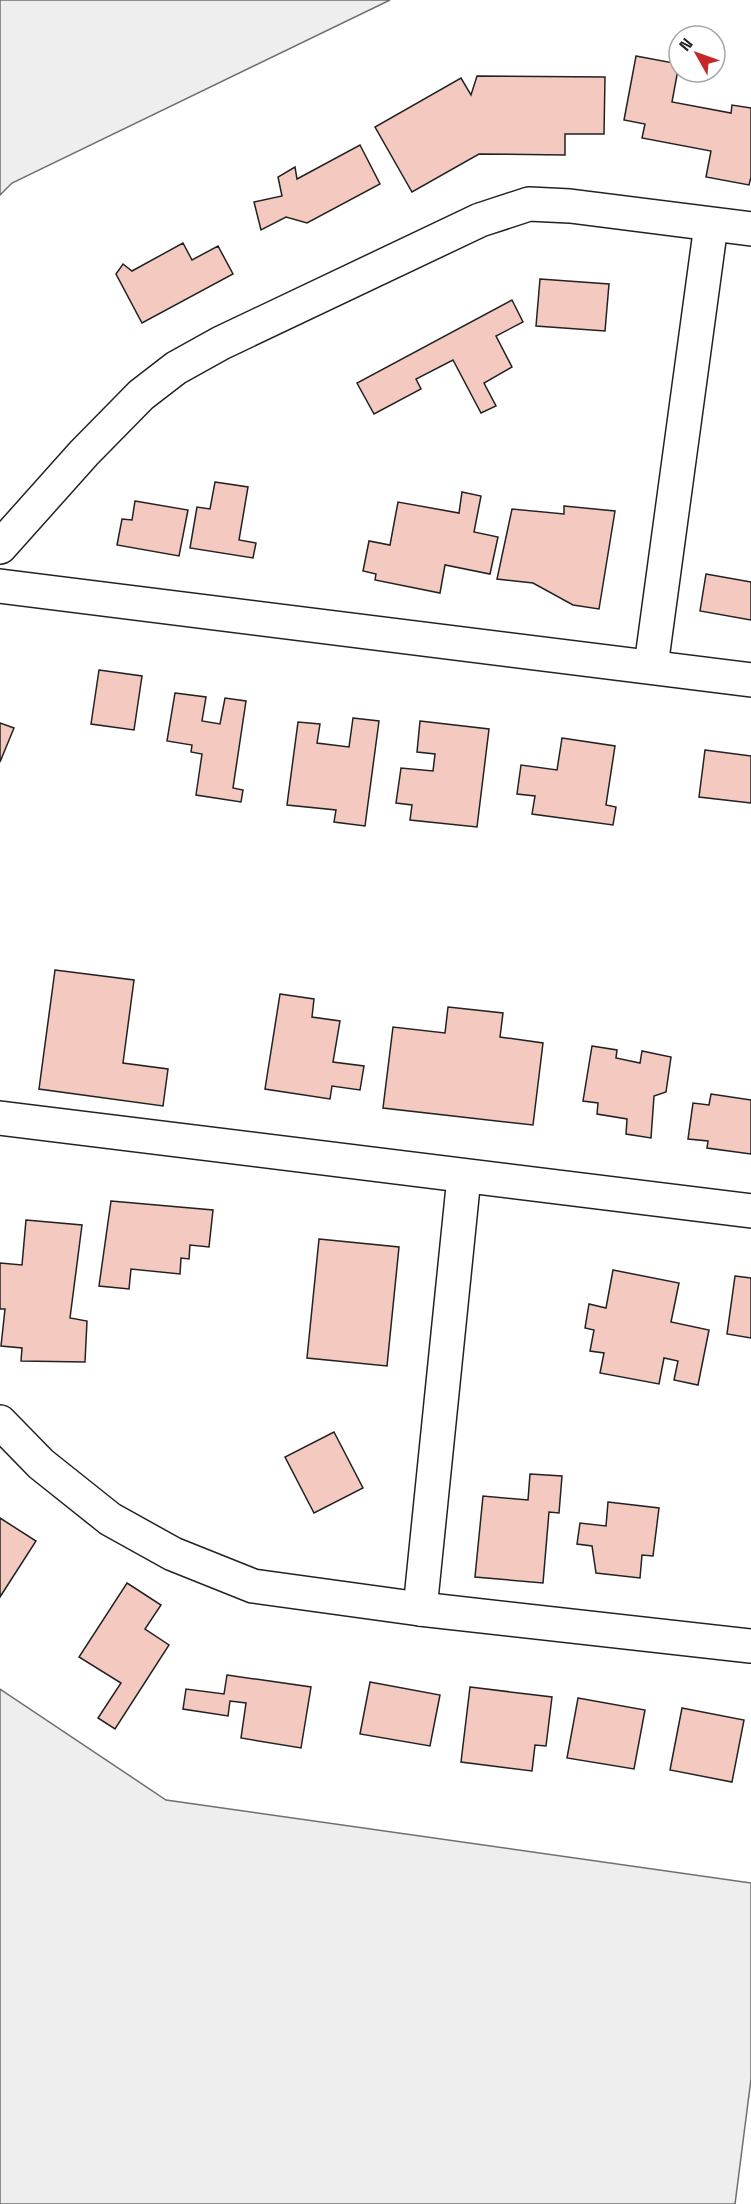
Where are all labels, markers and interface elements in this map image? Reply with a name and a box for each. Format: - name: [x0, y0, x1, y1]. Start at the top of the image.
- north arrow: [667, 24, 727, 84]
- text: N: [674, 34, 697, 56]

